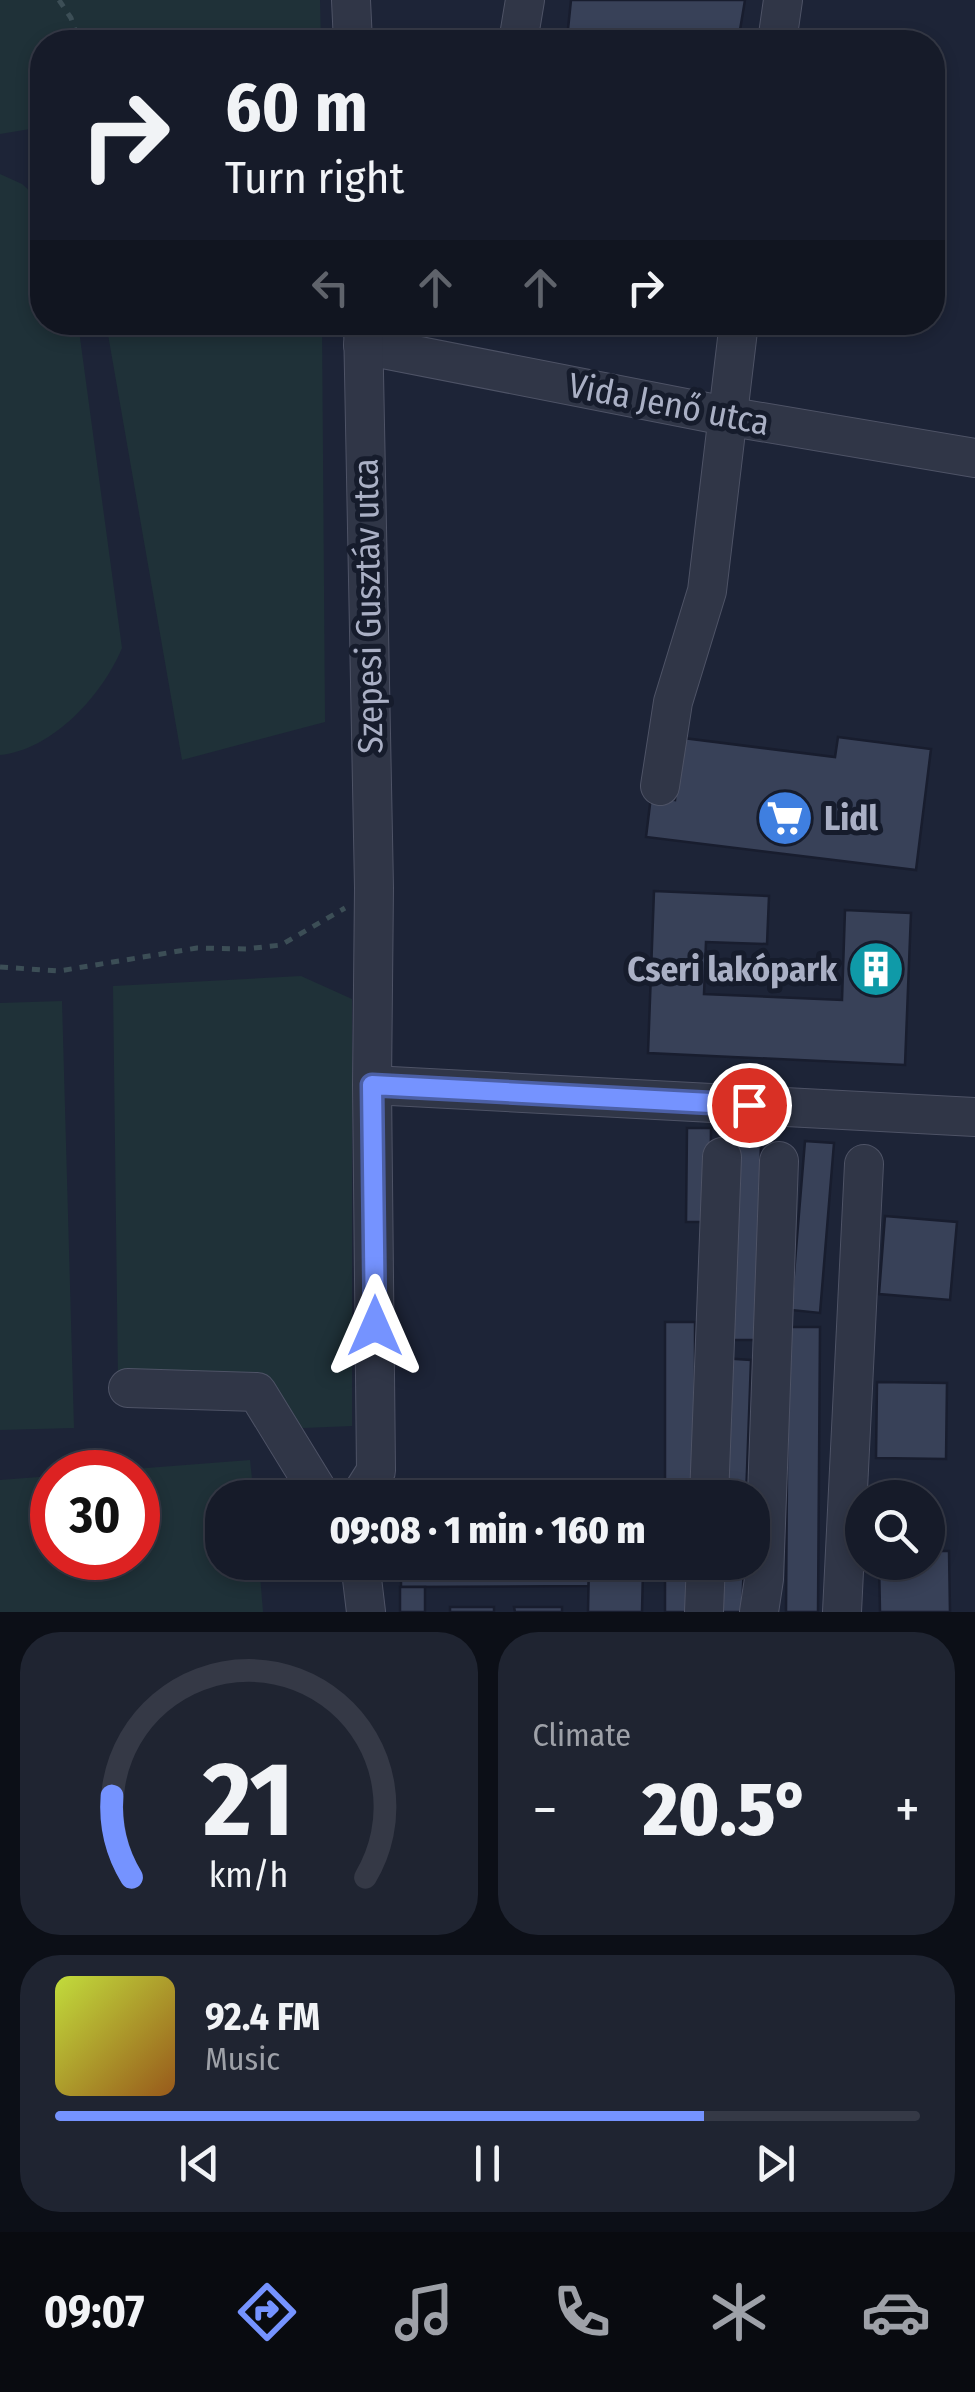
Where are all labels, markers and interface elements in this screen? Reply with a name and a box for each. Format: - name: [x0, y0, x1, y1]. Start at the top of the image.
- text: 60 m: [225, 66, 368, 150]
- icon: right: [60, 70, 190, 200]
- text: Turn right: [225, 151, 404, 205]
- icon: left: [303, 260, 358, 315]
- icon: ahead: [408, 260, 463, 315]
- icon: ahead: [513, 260, 568, 315]
- icon: right: [618, 260, 673, 315]
- street label: Vida Jenő utca: [565, 364, 773, 444]
- street label: Szepesi Gusztáv utca: [344, 458, 392, 754]
- supermarket icon: Lidl: [755, 788, 815, 848]
- place label: Lidl: [824, 797, 878, 839]
- building icon: Cseri lakópark: [846, 939, 906, 999]
- place label: Cseri lakópark: [627, 948, 838, 990]
- pin: [707, 1063, 792, 1148]
- icon: arrive: [722, 1078, 777, 1133]
- position arrow: [323, 1274, 427, 1378]
- speed limit sign: 30: [30, 1450, 160, 1580]
- map controls: [845, 1480, 945, 1580]
- button: search: [845, 1480, 945, 1580]
- text: 09:08 · 1 min · 160 m: [330, 1507, 645, 1553]
- text: Climate: [533, 1716, 631, 1754]
- text: 21: [203, 1738, 294, 1863]
- text: 20.5°: [643, 1765, 810, 1855]
- text: −: [533, 1777, 557, 1843]
- text: +: [895, 1777, 920, 1843]
- text: km/h: [209, 1854, 289, 1896]
- text: 92.4 FM: [205, 1994, 320, 2040]
- text: Music: [205, 2040, 280, 2078]
- icon: previous: [172, 2136, 227, 2191]
- icon: pause: [460, 2136, 515, 2191]
- icon: next: [748, 2136, 803, 2191]
- icon: directions: [232, 2277, 302, 2347]
- icon: music: [389, 2277, 459, 2347]
- icon: phone: [547, 2277, 617, 2347]
- icon: climate: [704, 2277, 774, 2347]
- icon: car: [861, 2277, 931, 2347]
- text: 09:07: [44, 2285, 144, 2339]

